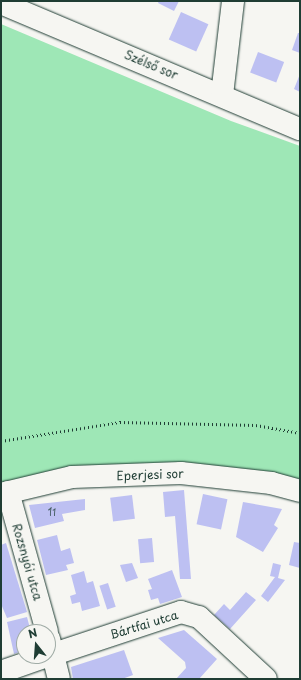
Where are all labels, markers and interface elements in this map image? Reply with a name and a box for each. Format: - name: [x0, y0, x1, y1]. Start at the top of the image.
- street label: Szélső sor: [122, 47, 180, 83]
- street label: Eperjesi sor: [116, 467, 184, 483]
- house number: 11: [48, 506, 56, 518]
- street label: Rozsnyói utca: [9, 522, 45, 602]
- street label: Bártfai utca: [108, 608, 180, 642]
- north arrow: [16, 624, 56, 664]
- text: N: [26, 624, 39, 642]

